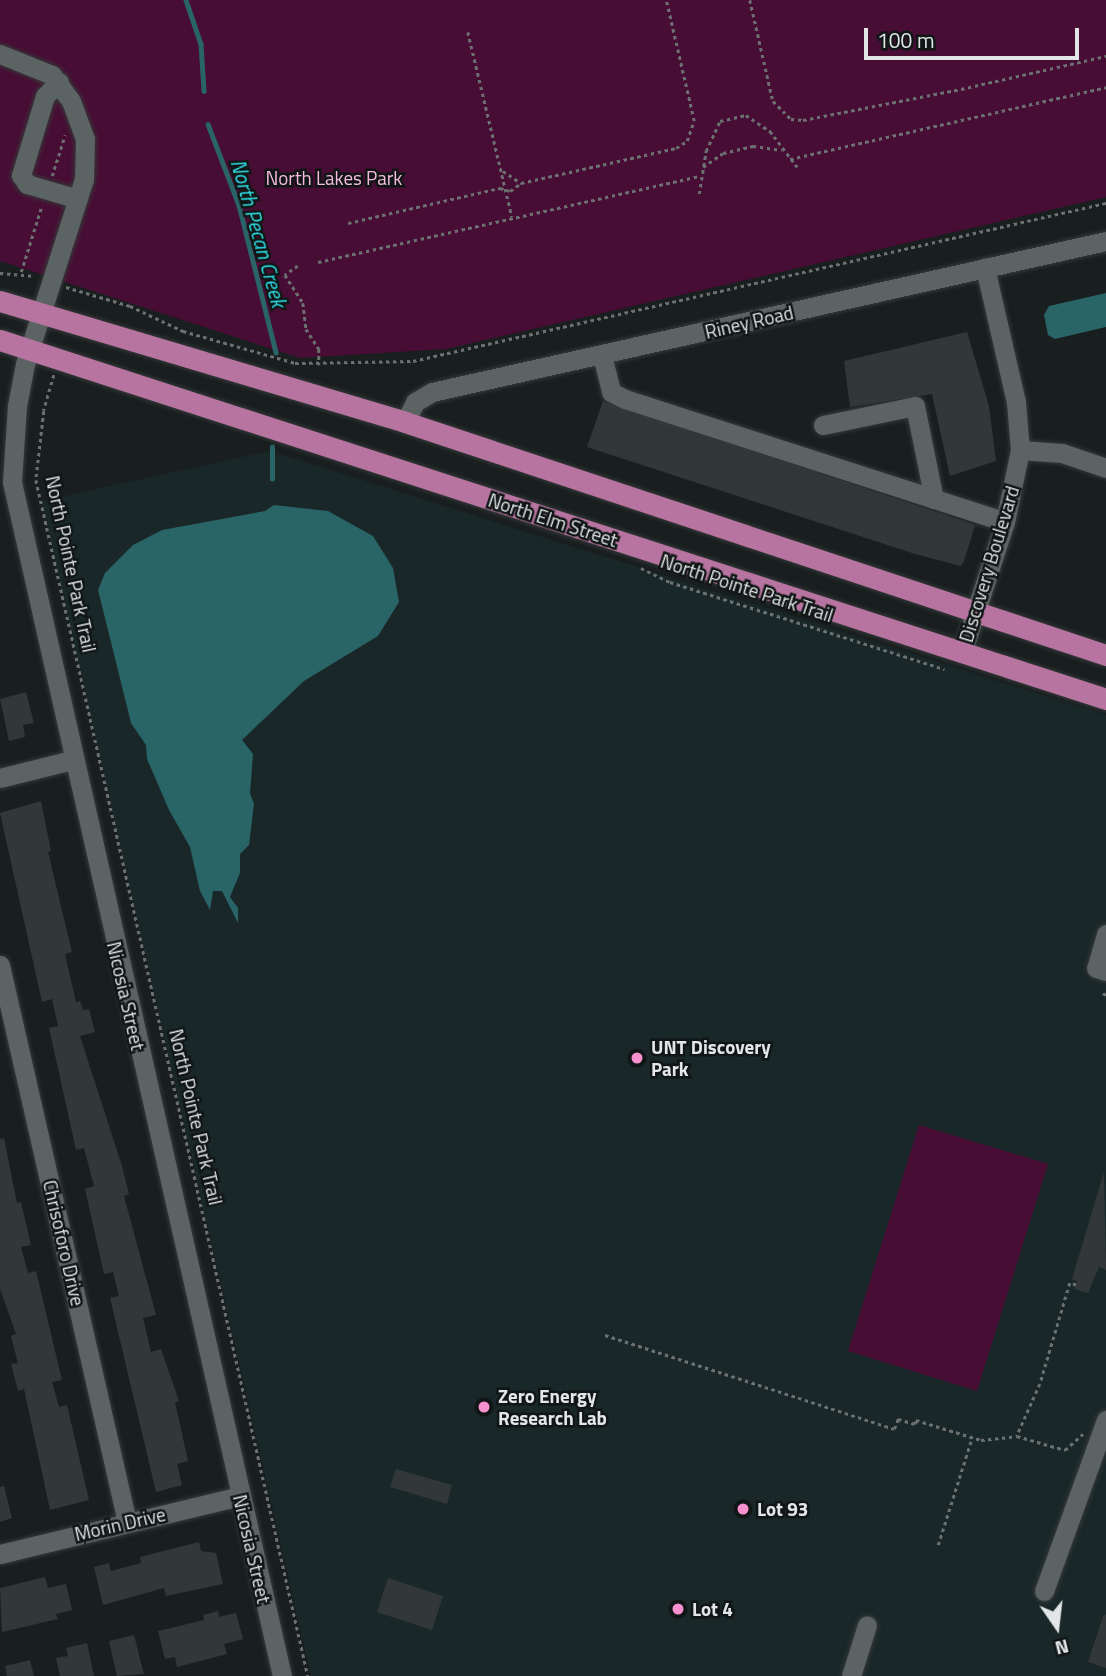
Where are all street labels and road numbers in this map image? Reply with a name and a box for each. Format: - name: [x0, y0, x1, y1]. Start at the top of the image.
- street label: Riney Road: [703, 301, 795, 343]
- street label: North Pointe Park Trail: [41, 474, 101, 654]
- street label: Discovery Boulevard: [954, 483, 1024, 645]
- street label: North Elm Street: [486, 488, 620, 552]
- street label: North Pointe Park Trail: [658, 549, 836, 627]
- street label: Nicosia Street: [102, 939, 150, 1053]
- street label: North Pointe Park Trail: [165, 1027, 227, 1207]
- street label: Chrisoforo Drive: [38, 1178, 90, 1308]
- street label: Nicosia Street: [228, 1492, 276, 1606]
- street label: Morin Drive: [72, 1502, 168, 1546]

